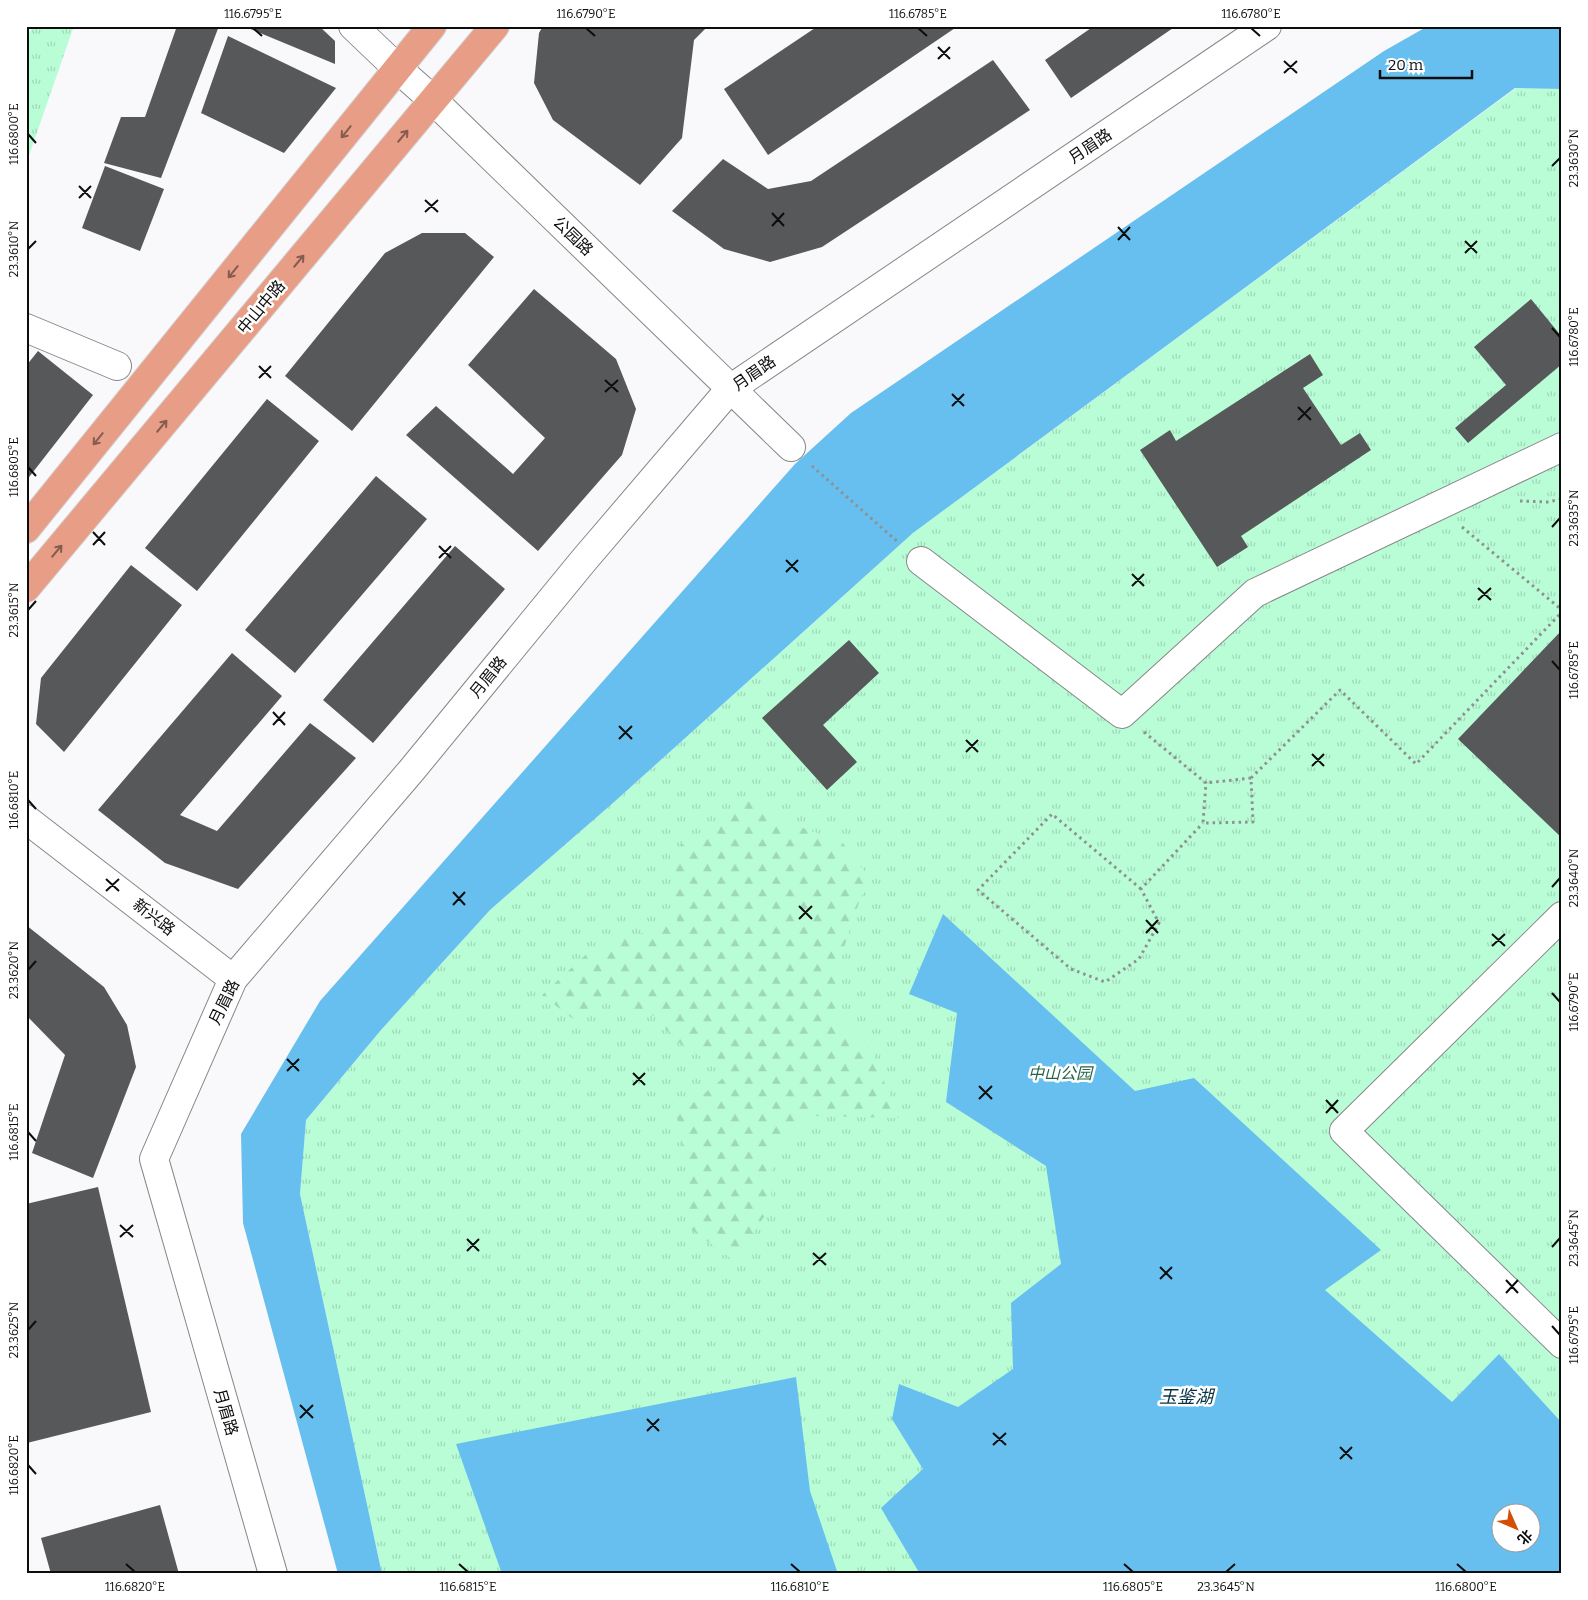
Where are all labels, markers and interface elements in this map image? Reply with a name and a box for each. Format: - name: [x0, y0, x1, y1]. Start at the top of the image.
- text: 116.6795°E: [224, 7, 282, 21]
- text: 116.6790°E: [556, 7, 616, 21]
- text: 116.6785°E: [889, 7, 947, 21]
- text: 116.6780°E: [1221, 7, 1281, 21]
- scale bar: [1380, 48, 1473, 80]
- text: 20 m: [1388, 56, 1424, 74]
- text: 116.6800°E: [7, 103, 21, 165]
- one-way arrow: [341, 125, 352, 138]
- street label: 月眉路: [1065, 125, 1115, 167]
- text: 23.3630°N: [1567, 128, 1581, 187]
- one-way arrow: [398, 130, 409, 143]
- street label: 公园路: [549, 212, 597, 260]
- text: 23.3610°N: [7, 220, 21, 277]
- one-way arrow: [294, 255, 305, 268]
- one-way arrow: [228, 265, 239, 278]
- street label: 中山中路: [233, 276, 289, 338]
- text: 116.6780°E: [1567, 307, 1581, 367]
- street label: 月眉路: [729, 351, 779, 395]
- one-way arrow: [156, 420, 167, 433]
- one-way arrow: [93, 433, 104, 446]
- text: 116.6805°E: [7, 437, 21, 497]
- text: 23.3635°N: [1567, 489, 1581, 546]
- one-way arrow: [52, 545, 63, 558]
- text: 23.3615°N: [7, 582, 21, 638]
- text: 116.6785°E: [1567, 641, 1581, 699]
- street label: 月眉路: [466, 652, 510, 702]
- text: 116.6810°E: [7, 771, 21, 829]
- text: 23.3640°N: [1567, 848, 1581, 907]
- street label: 新兴路: [129, 895, 179, 939]
- text: 23.3620°N: [7, 941, 21, 999]
- text: 116.6790°E: [1567, 972, 1581, 1032]
- street label: 月眉路: [205, 976, 243, 1028]
- park label: 中山公园: [1028, 1064, 1094, 1083]
- text: 116.6815°E: [7, 1103, 21, 1161]
- text: 23.3645°N: [1567, 1209, 1581, 1267]
- text: 23.3625°N: [7, 1301, 21, 1358]
- text: 116.6795°E: [1567, 1306, 1581, 1364]
- street label: 月眉路: [210, 1386, 242, 1438]
- water label: 玉鉴湖: [1159, 1386, 1216, 1408]
- text: 116.6820°E: [7, 1435, 21, 1495]
- north arrow: [1490, 1502, 1540, 1552]
- text: 北: [1514, 1526, 1536, 1548]
- text: 116.6820°E: [105, 1580, 165, 1594]
- text: 116.6815°E: [439, 1580, 497, 1594]
- text: 116.6810°E: [771, 1580, 829, 1594]
- text: 116.6805°E: [1103, 1580, 1163, 1594]
- text: 23.3645°N: [1197, 1580, 1255, 1594]
- text: 116.6800°E: [1435, 1580, 1497, 1594]

